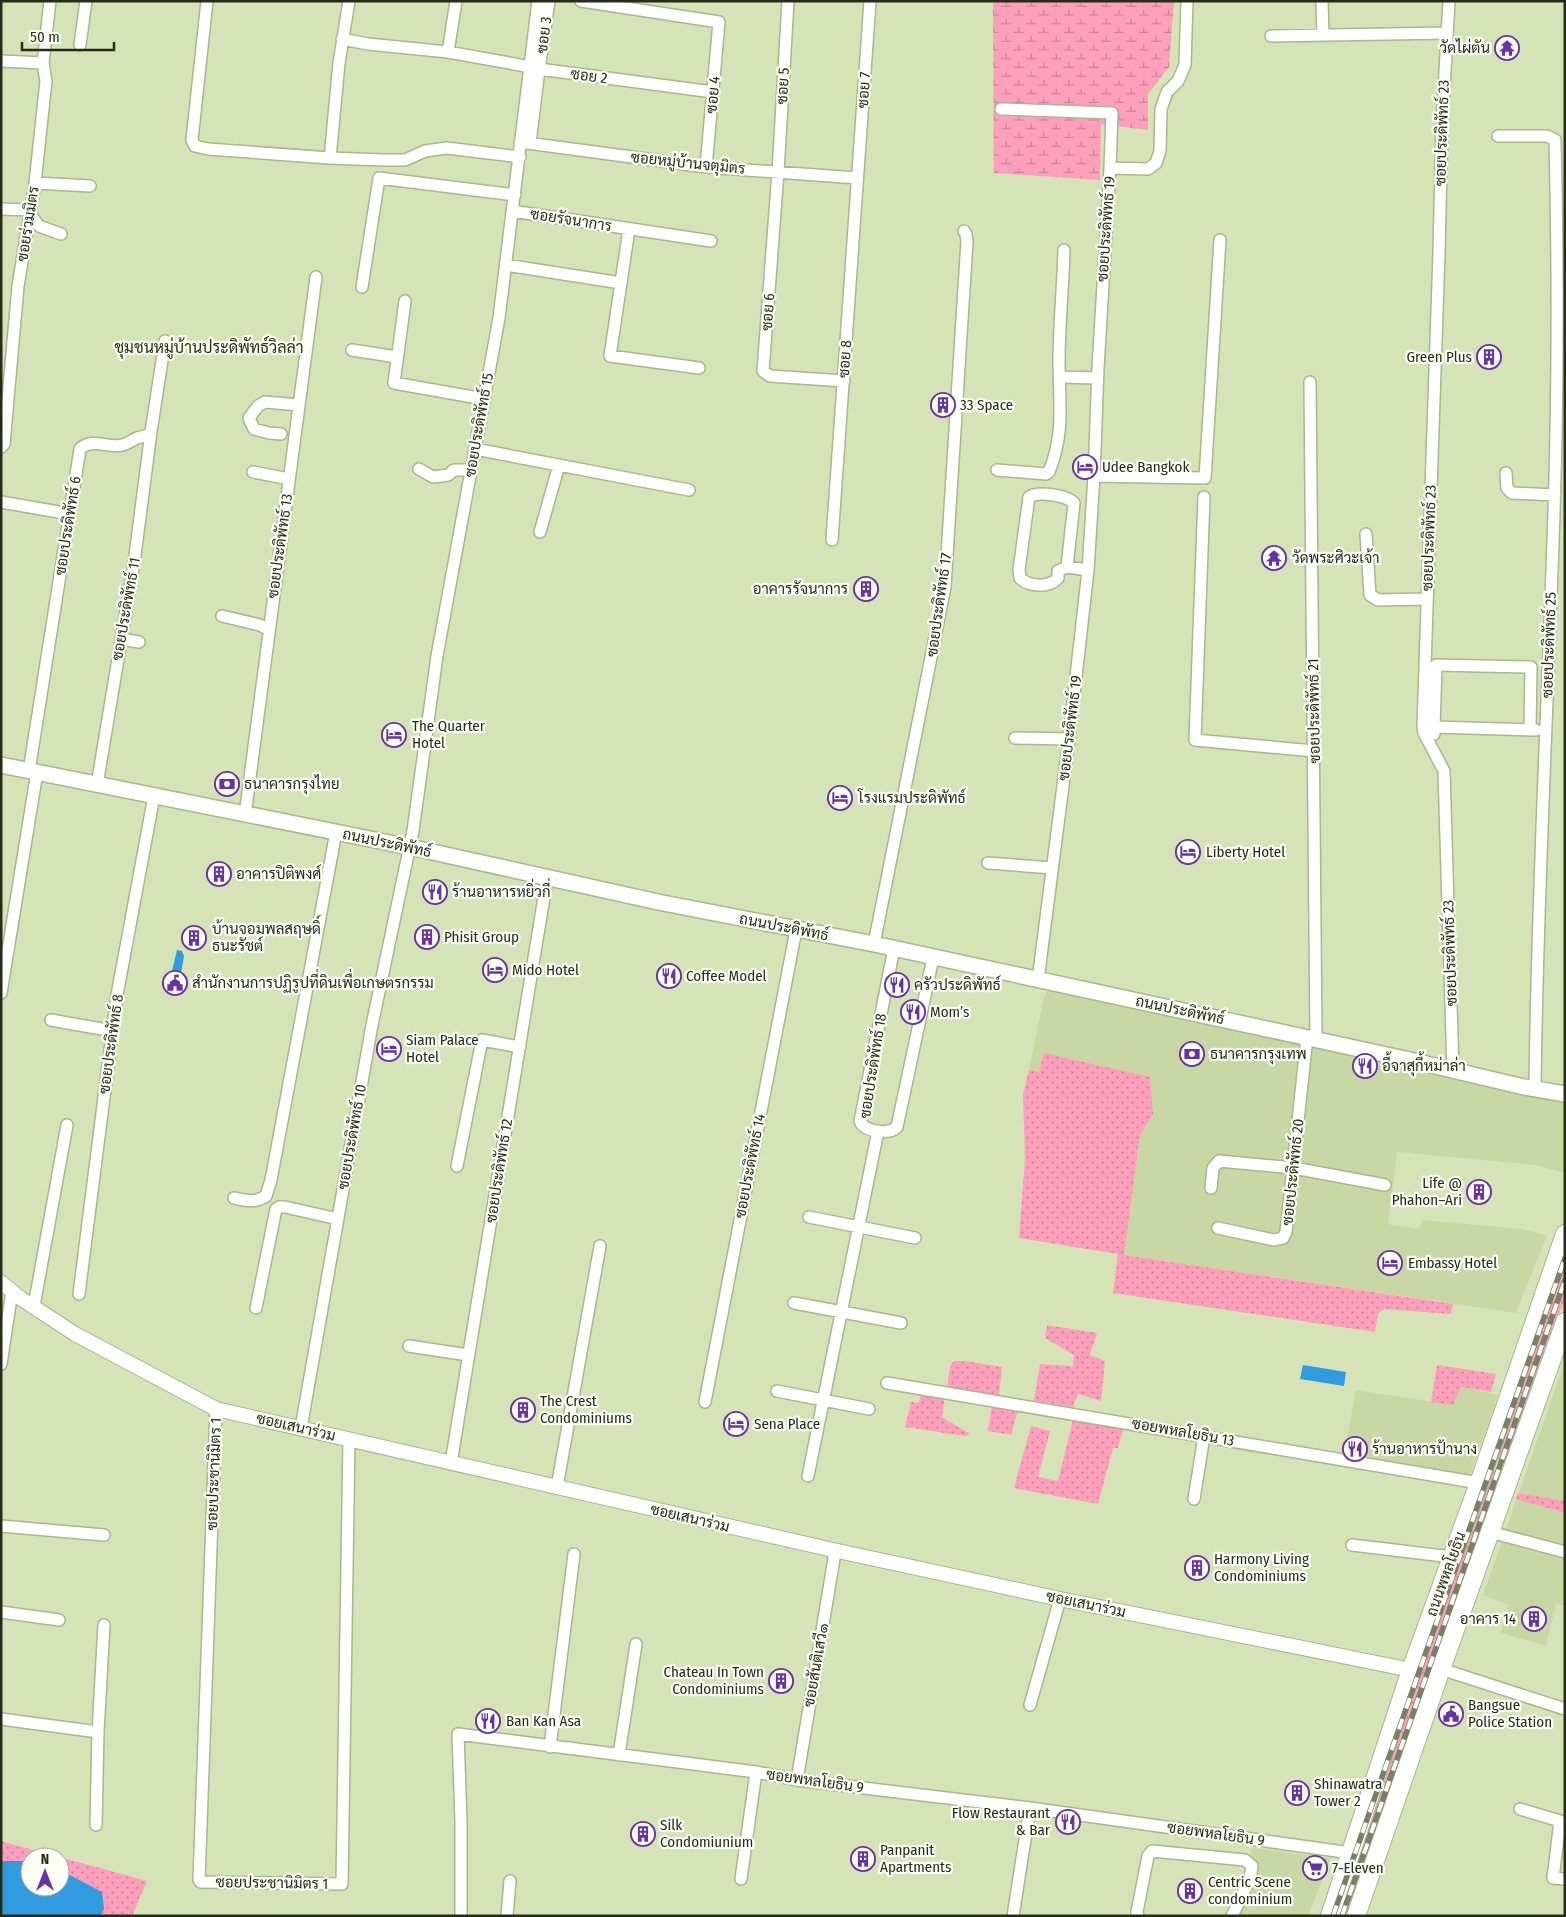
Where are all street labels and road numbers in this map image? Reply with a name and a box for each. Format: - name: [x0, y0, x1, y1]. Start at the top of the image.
- street label: ซอย 3: [533, 15, 555, 54]
- street label: ซอย 2: [570, 65, 609, 88]
- street label: ซอย 5: [773, 67, 793, 105]
- street label: ซอย 7: [854, 71, 874, 109]
- street label: ซอย 4: [702, 76, 724, 114]
- street label: ซอยประดิพัทธ์ 23: [1430, 79, 1453, 186]
- street label: ซอยหมู่บ้านจตุมิตร: [630, 147, 746, 180]
- street label: ซอยประดิพัทธ์ 19: [1092, 175, 1119, 283]
- street label: ซอยร่วมมิตร: [12, 185, 43, 263]
- street label: ซอยรัจนาการ: [529, 205, 613, 235]
- street label: ซอย 6: [758, 293, 778, 331]
- street label: ซอย 8: [835, 340, 855, 378]
- street label: ซอยประดิพัทธ์ 15: [460, 371, 497, 479]
- street label: ซอยประดิพัทธ์ 6: [50, 475, 85, 577]
- street label: ซอยประดิพัทธ์ 23: [1417, 484, 1440, 591]
- street label: ซอยประดิพัทธ์ 13: [263, 492, 296, 600]
- street label: ซอยประดิพัทธ์ 17: [922, 552, 955, 658]
- street label: ซอยประดิพัทธ์ 11: [107, 556, 144, 662]
- street label: ซอยประดิพัทธ์ 25: [1537, 591, 1560, 698]
- street label: ซอยประดิพัทธ์ 21: [1303, 658, 1324, 764]
- street label: ซอยประดิพัทธ์ 19: [1054, 674, 1085, 782]
- street label: ถนนประดิพัทธ์: [341, 824, 433, 861]
- street label: ซอยประดิพัทธ์ 23: [1438, 899, 1461, 1006]
- street label: ถนนประดิพัทธ์: [738, 909, 830, 944]
- street label: ถนนประดิพัทธ์: [1134, 991, 1226, 1028]
- street label: ซอยประดิพัทธ์ 8: [94, 993, 127, 1095]
- street label: ซอยประดิพัทธ์ 18: [855, 1012, 890, 1120]
- street label: ซอยประดิพัทธ์ 10: [333, 1083, 370, 1191]
- street label: ซอยประดิพัทธ์ 14: [730, 1112, 769, 1220]
- street label: ซอยประดิพัทธ์ 12: [481, 1117, 516, 1224]
- street label: ซอยประดิพัทธ์ 20: [1277, 1118, 1308, 1226]
- street label: ซอยเสนาร่วม: [255, 1408, 338, 1445]
- street label: ซอยพหลโยธิน 13: [1130, 1413, 1236, 1450]
- street label: ซอยประชานิมิตร 1: [203, 1417, 225, 1531]
- street label: ซอยเสนาร่วม: [649, 1499, 732, 1536]
- street label: ถนนพหลโยธิน: [1421, 1529, 1470, 1619]
- street label: ซอยเสนาร่วม: [1045, 1586, 1128, 1621]
- street label: ซอยสันติเสวี๑: [799, 1621, 832, 1708]
- street label: ซอยพหลโยธิน 9: [765, 1764, 865, 1797]
- street label: ซอยพหลโยธิน 9: [1166, 1817, 1266, 1850]
- street label: ซอยประชานิมิตร 1: [216, 1873, 328, 1893]

